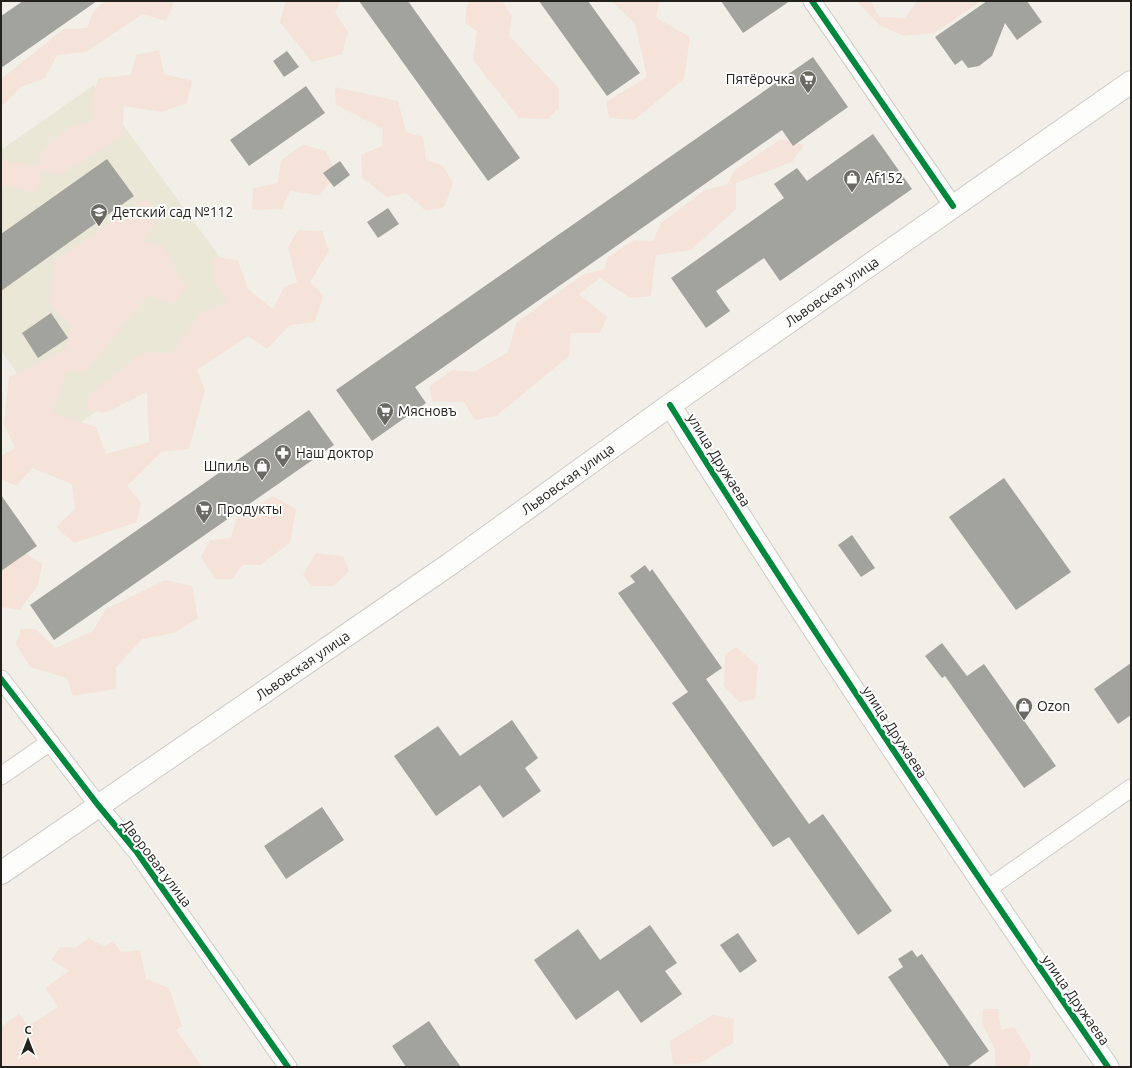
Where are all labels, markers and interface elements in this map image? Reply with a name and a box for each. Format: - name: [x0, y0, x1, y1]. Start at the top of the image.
- supermarket icon: Пятёрочка: [798, 69, 818, 94]
- place label: Пятёрочка: [726, 71, 795, 87]
- shop icon: Af152: [842, 168, 862, 193]
- place label: Af152: [865, 170, 903, 186]
- school or university icon: Детский сад №112: [89, 202, 109, 227]
- place label: Детский сад №112: [112, 204, 233, 220]
- street label: Львовская улица: [782, 253, 882, 330]
- supermarket icon: Мясновъ: [375, 401, 395, 426]
- place label: Мясновъ: [398, 403, 457, 419]
- street label: улица Дружаева: [684, 411, 754, 509]
- street label: Львовская улица: [518, 440, 617, 518]
- pharmacy icon: Наш доктор: [273, 443, 293, 468]
- place label: Наш доктор: [296, 445, 374, 461]
- shop icon: Шпиль: [252, 456, 272, 481]
- place label: Шпиль: [204, 458, 249, 474]
- supermarket icon: Продукты: [194, 499, 214, 524]
- place label: Продукты: [217, 501, 282, 517]
- street label: Львовская улица: [252, 628, 353, 703]
- street label: улица Дружаева: [859, 683, 931, 781]
- shop icon: Ozon: [1014, 696, 1034, 721]
- place label: Ozon: [1037, 698, 1070, 714]
- street label: Дворовая улица: [119, 816, 195, 910]
- street label: улица Дружаева: [1039, 952, 1113, 1048]
- north arrow: [8, 1020, 48, 1060]
- text: С: [24, 1024, 32, 1036]

